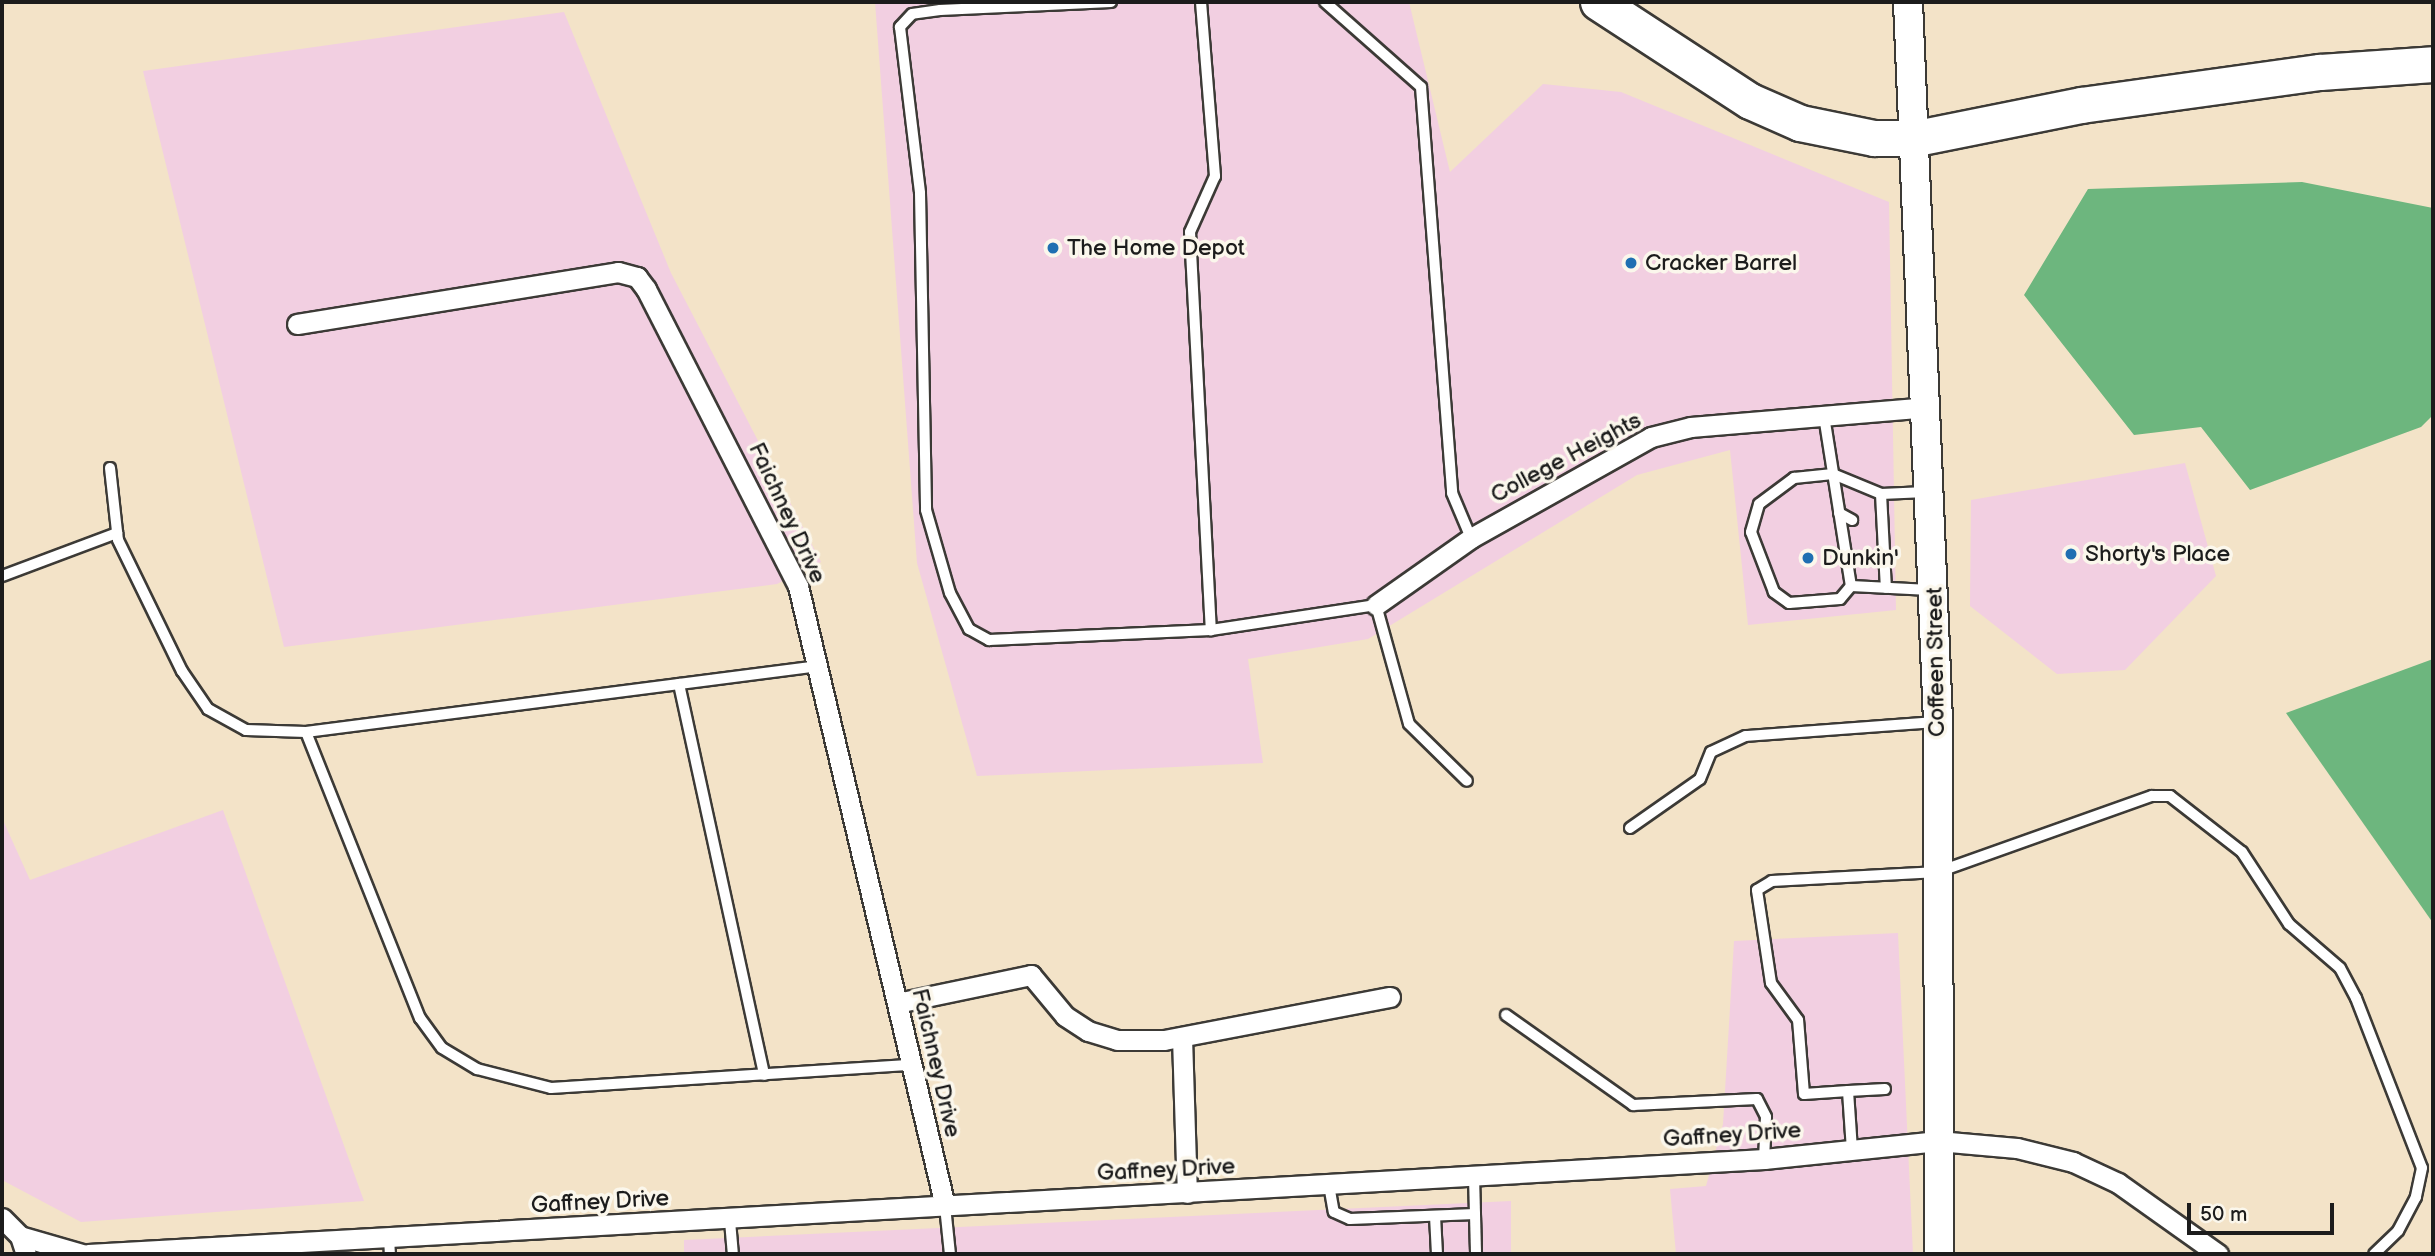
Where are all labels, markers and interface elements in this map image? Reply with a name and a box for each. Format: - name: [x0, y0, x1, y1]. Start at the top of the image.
- place label: The Home Depot: [1067, 234, 1245, 262]
- marker: The Home Depot: [1045, 240, 1061, 256]
- place label: Cracker Barrel: [1645, 249, 1797, 277]
- marker: Cracker Barrel: [1623, 255, 1639, 271]
- street label: College Heights: [1486, 407, 1646, 509]
- street label: Faichney Drive: [742, 438, 832, 588]
- place label: Shorty's Place: [2085, 540, 2230, 568]
- place label: Dunkin': [1822, 544, 1899, 572]
- marker: Shorty's Place: [2063, 546, 2079, 562]
- marker: Dunkin': [1800, 550, 1816, 566]
- street label: Coffeen Street: [1921, 586, 1951, 738]
- street label: Faichney Drive: [905, 985, 967, 1141]
- street label: Gaffney Drive: [1661, 1116, 1803, 1154]
- street label: Gaffney Drive: [1095, 1153, 1237, 1187]
- street label: Gaffney Drive: [529, 1185, 671, 1219]
- scale bar: [2190, 1190, 2337, 1234]
- text: 50 m: [2200, 1202, 2247, 1227]

